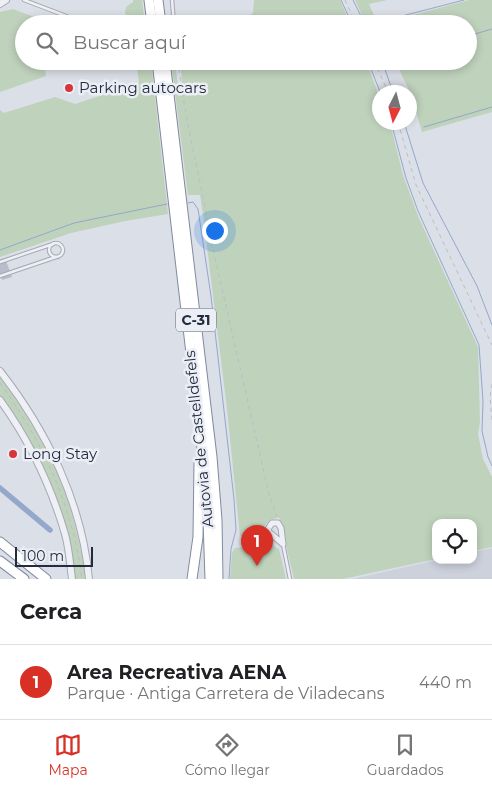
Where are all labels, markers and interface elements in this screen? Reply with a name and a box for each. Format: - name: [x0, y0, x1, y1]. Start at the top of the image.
- search box: [15, 15, 477, 70]
- icon: search: [33, 29, 61, 57]
- text: Buscar aquí: [73, 31, 186, 54]
- place label: Parking autocars: [79, 78, 206, 97]
- marker: Parking autocars: [63, 82, 75, 94]
- north arrow: [372, 85, 417, 130]
- your location: [202, 218, 228, 244]
- road number: C-31: [176, 308, 216, 332]
- street label: Autovia de Castelldefels: [180, 350, 217, 529]
- place label: Long Stay: [23, 444, 98, 463]
- marker: Long Stay: [7, 448, 19, 460]
- map controls: [432, 519, 477, 564]
- button: locate: [432, 519, 477, 564]
- pin: 1: [241, 525, 273, 566]
- scale bar: [15, 544, 92, 567]
- text: 100 m: [22, 547, 64, 565]
- text: Cerca: [20, 599, 82, 624]
- text: Area Recreativa AENA: [67, 661, 286, 684]
- text: 1: [33, 673, 39, 692]
- text: 440 m: [419, 673, 472, 692]
- text: Parque · Antiga Carretera de Viladecans: [67, 684, 385, 703]
- tab: Mapa: [48, 731, 88, 779]
- tab: Cómo llegar: [185, 731, 270, 779]
- tab: Guardados: [367, 731, 444, 779]

